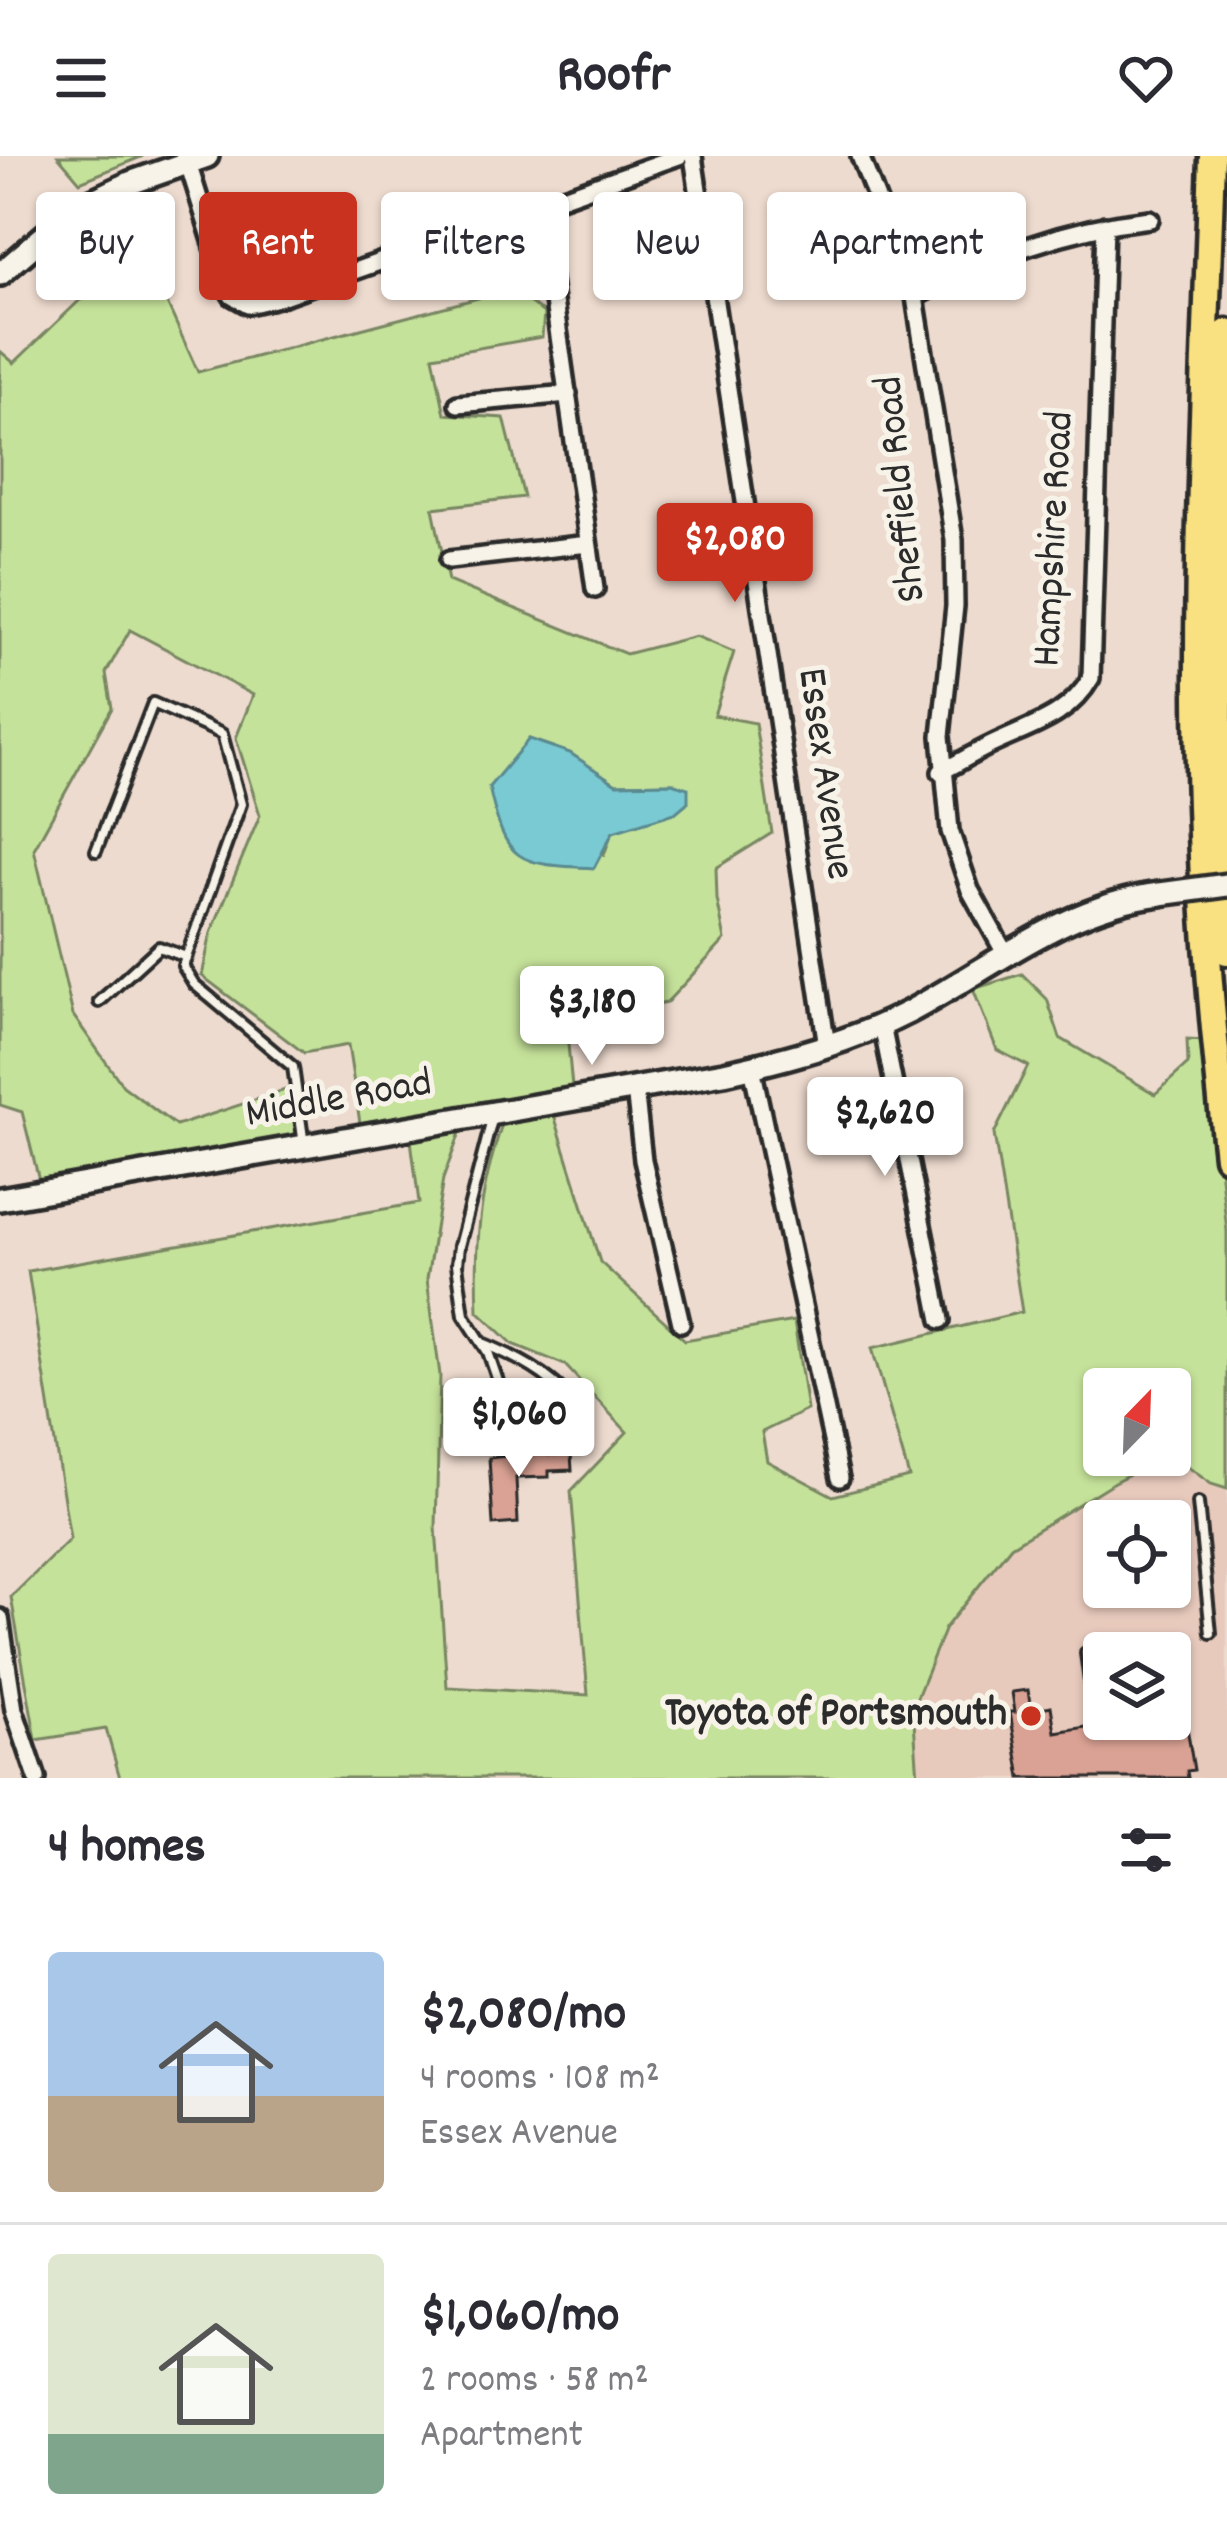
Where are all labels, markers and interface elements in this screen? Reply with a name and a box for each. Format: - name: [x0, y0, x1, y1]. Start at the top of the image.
- text: Roofr: [557, 40, 670, 117]
- icon: menu: [48, 45, 114, 111]
- icon: heart: [1113, 45, 1179, 111]
- chip: Buy: [36, 192, 175, 300]
- chip: Rent: [199, 192, 357, 300]
- chip: Filters: [381, 192, 569, 300]
- chip: New: [593, 192, 743, 300]
- chip: Apartment: [767, 192, 1026, 300]
- street label: Sheffield Road: [861, 373, 945, 605]
- street label: Hampshire Road: [1019, 409, 1093, 669]
- pin: $2,080: [637, 503, 833, 605]
- text: $2,080: [684, 514, 786, 569]
- street label: Essex Avenue: [778, 664, 868, 884]
- pin: $3,180: [494, 966, 690, 1068]
- text: $3,180: [547, 977, 637, 1032]
- street label: Middle Road: [241, 1055, 437, 1147]
- pin: $2,620: [787, 1077, 983, 1179]
- text: $2,620: [834, 1088, 936, 1143]
- north arrow: [1083, 1368, 1191, 1476]
- map controls: [1083, 1368, 1191, 1740]
- pin: $1,060: [421, 1378, 617, 1480]
- text: $1,060: [470, 1389, 568, 1444]
- button: locate: [1083, 1500, 1191, 1608]
- button: layers: [1083, 1632, 1191, 1740]
- place label: Toyota of Portsmouth: [665, 1686, 1007, 1746]
- marker: Toyota of Portsmouth: [1018, 1703, 1044, 1729]
- text: 4 homes: [48, 1814, 206, 1886]
- icon: filters: [1113, 1817, 1179, 1883]
- text: $2,080/mo: [420, 1981, 626, 2053]
- icon: home: [144, 2000, 288, 2144]
- text: 4 rooms · 108 m²: [420, 2053, 660, 2108]
- text: Essex Avenue: [420, 2108, 618, 2163]
- text: $1,060/mo: [420, 2283, 620, 2355]
- icon: home: [144, 2302, 288, 2446]
- text: 2 rooms · 58 m²: [420, 2355, 649, 2410]
- text: Apartment: [420, 2410, 583, 2465]

